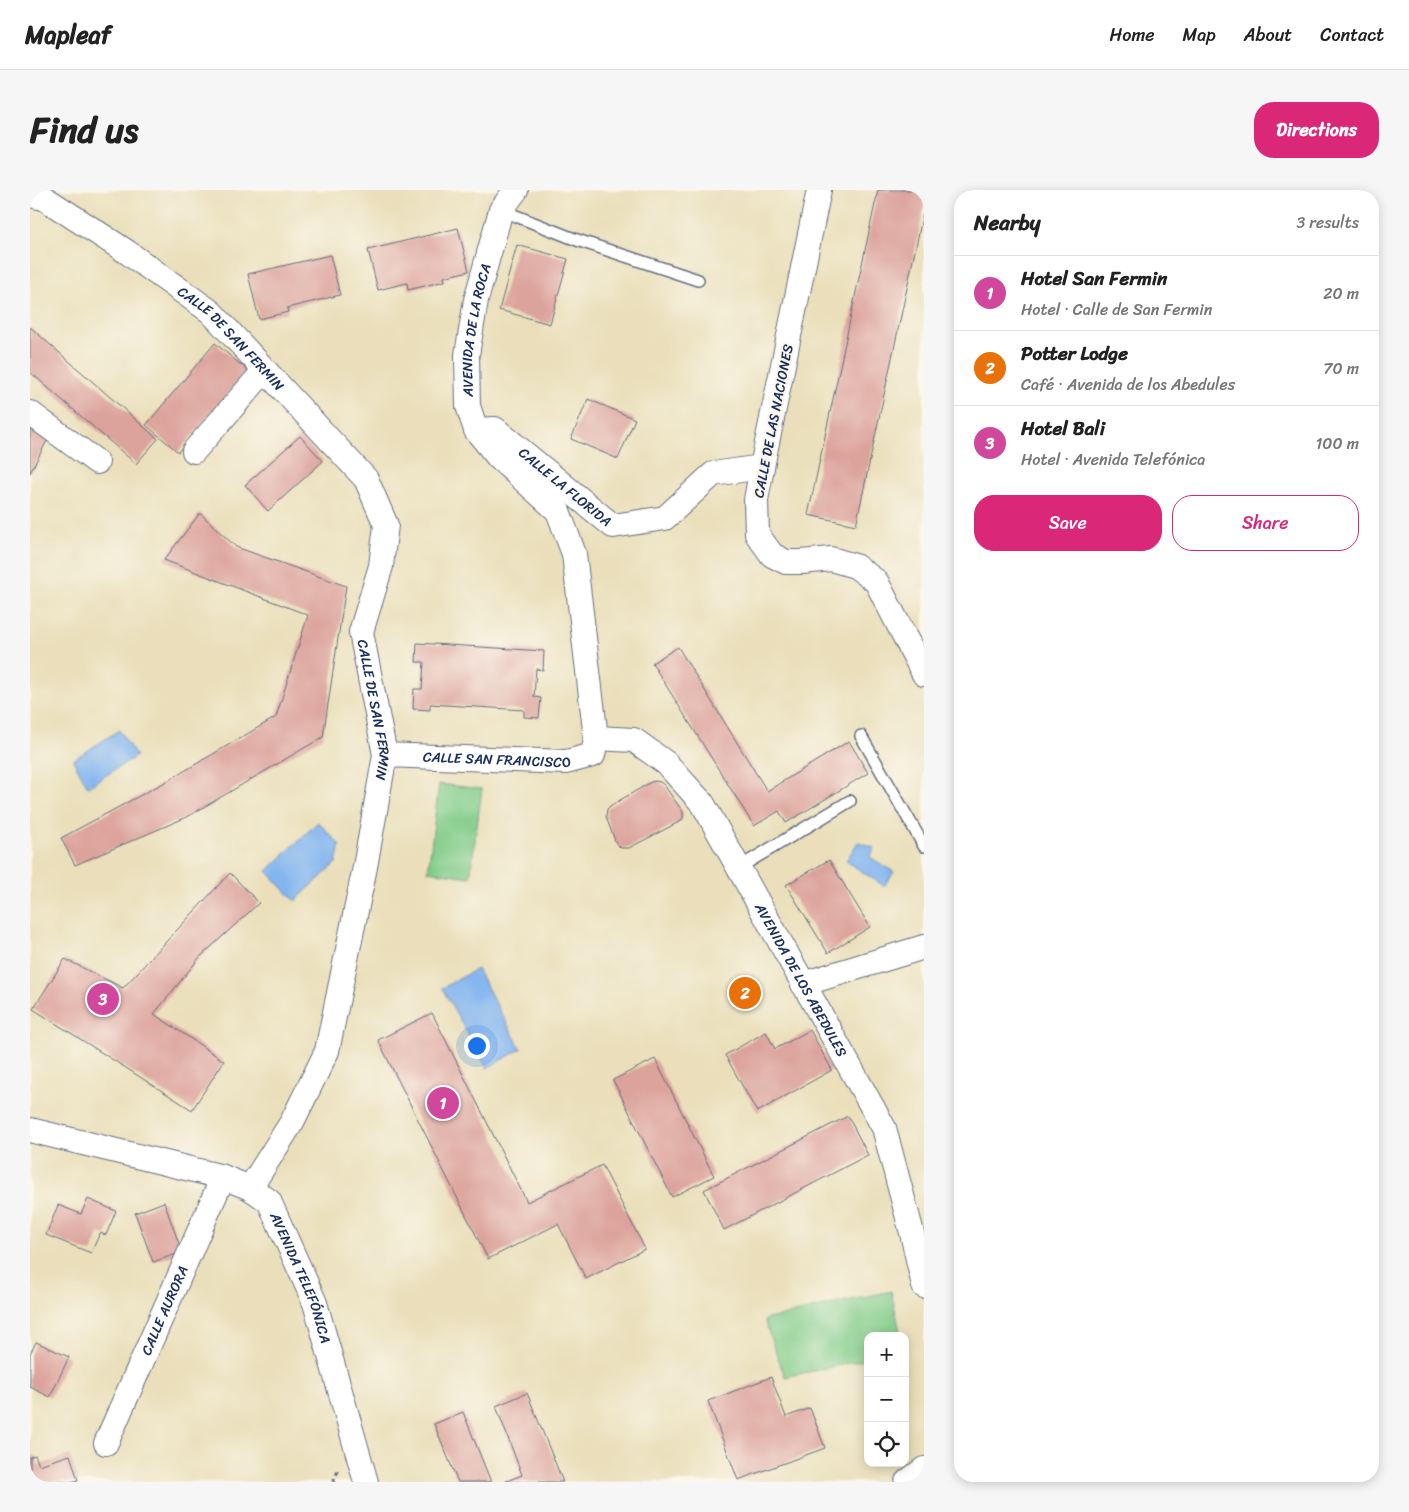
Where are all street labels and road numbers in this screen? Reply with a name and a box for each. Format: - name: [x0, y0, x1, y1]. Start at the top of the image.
- street label: AVENIDA DE LA ROCA: [455, 261, 499, 398]
- street label: CALLE DE SAN FERMIN: [172, 280, 291, 397]
- street label: CALLE DE LAS NACIONES: [746, 342, 801, 500]
- street label: CALLE LA FLORIDA: [513, 441, 617, 533]
- street label: CALLE DE SAN FERMIN: [350, 637, 397, 782]
- street label: CALLE SAN FRANCISCO: [422, 744, 574, 776]
- street label: AVENIDA DE LOS ABEDULES: [747, 897, 854, 1062]
- street label: AVENIDA TELEFÓNICA: [262, 1207, 338, 1346]
- street label: CALLE AURORA: [134, 1262, 196, 1359]

